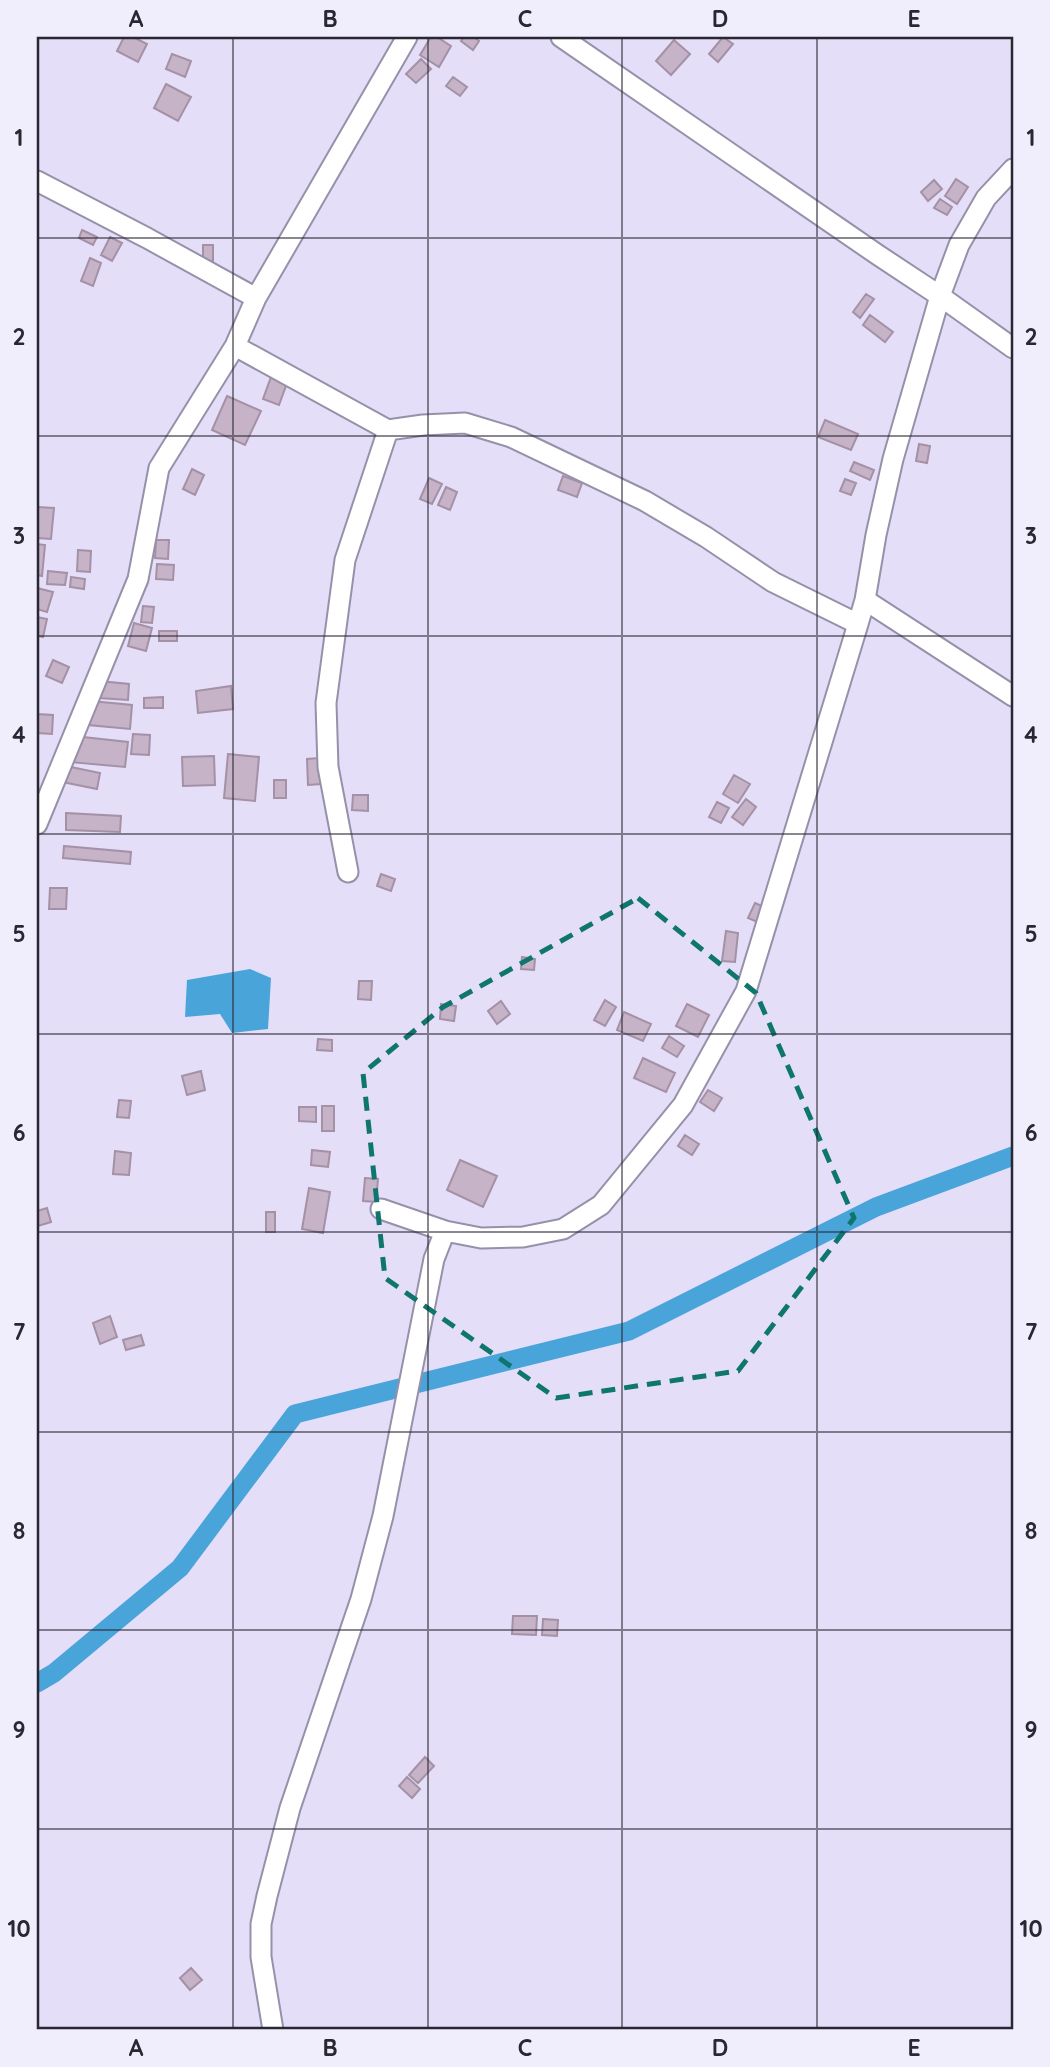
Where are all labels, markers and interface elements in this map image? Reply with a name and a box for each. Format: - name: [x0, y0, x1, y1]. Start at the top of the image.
- text: A: [129, 4, 144, 33]
- text: B: [322, 4, 338, 33]
- text: C: [518, 4, 532, 33]
- text: D: [712, 4, 728, 33]
- text: E: [907, 4, 921, 33]
- text: 1: [15, 123, 23, 152]
- text: 1: [1027, 123, 1035, 152]
- text: 2: [12, 322, 26, 351]
- text: 2: [1024, 322, 1038, 351]
- text: 3: [13, 521, 25, 550]
- text: 3: [1025, 521, 1037, 550]
- text: 4: [12, 720, 26, 749]
- text: 4: [1024, 720, 1038, 749]
- text: 5: [12, 919, 26, 948]
- text: 5: [1024, 919, 1038, 948]
- text: 6: [13, 1118, 25, 1147]
- text: 6: [1025, 1118, 1037, 1147]
- text: 7: [13, 1317, 26, 1346]
- text: 7: [1025, 1317, 1038, 1346]
- text: 8: [13, 1516, 25, 1545]
- text: 8: [1025, 1516, 1037, 1545]
- text: 9: [12, 1715, 26, 1744]
- text: 9: [1024, 1715, 1038, 1744]
- text: 10: [7, 1914, 31, 1943]
- text: 10: [1019, 1914, 1043, 1943]
- text: A: [129, 2033, 144, 2062]
- text: B: [322, 2033, 338, 2062]
- text: C: [518, 2033, 532, 2062]
- text: D: [712, 2033, 728, 2062]
- text: E: [907, 2033, 921, 2062]

